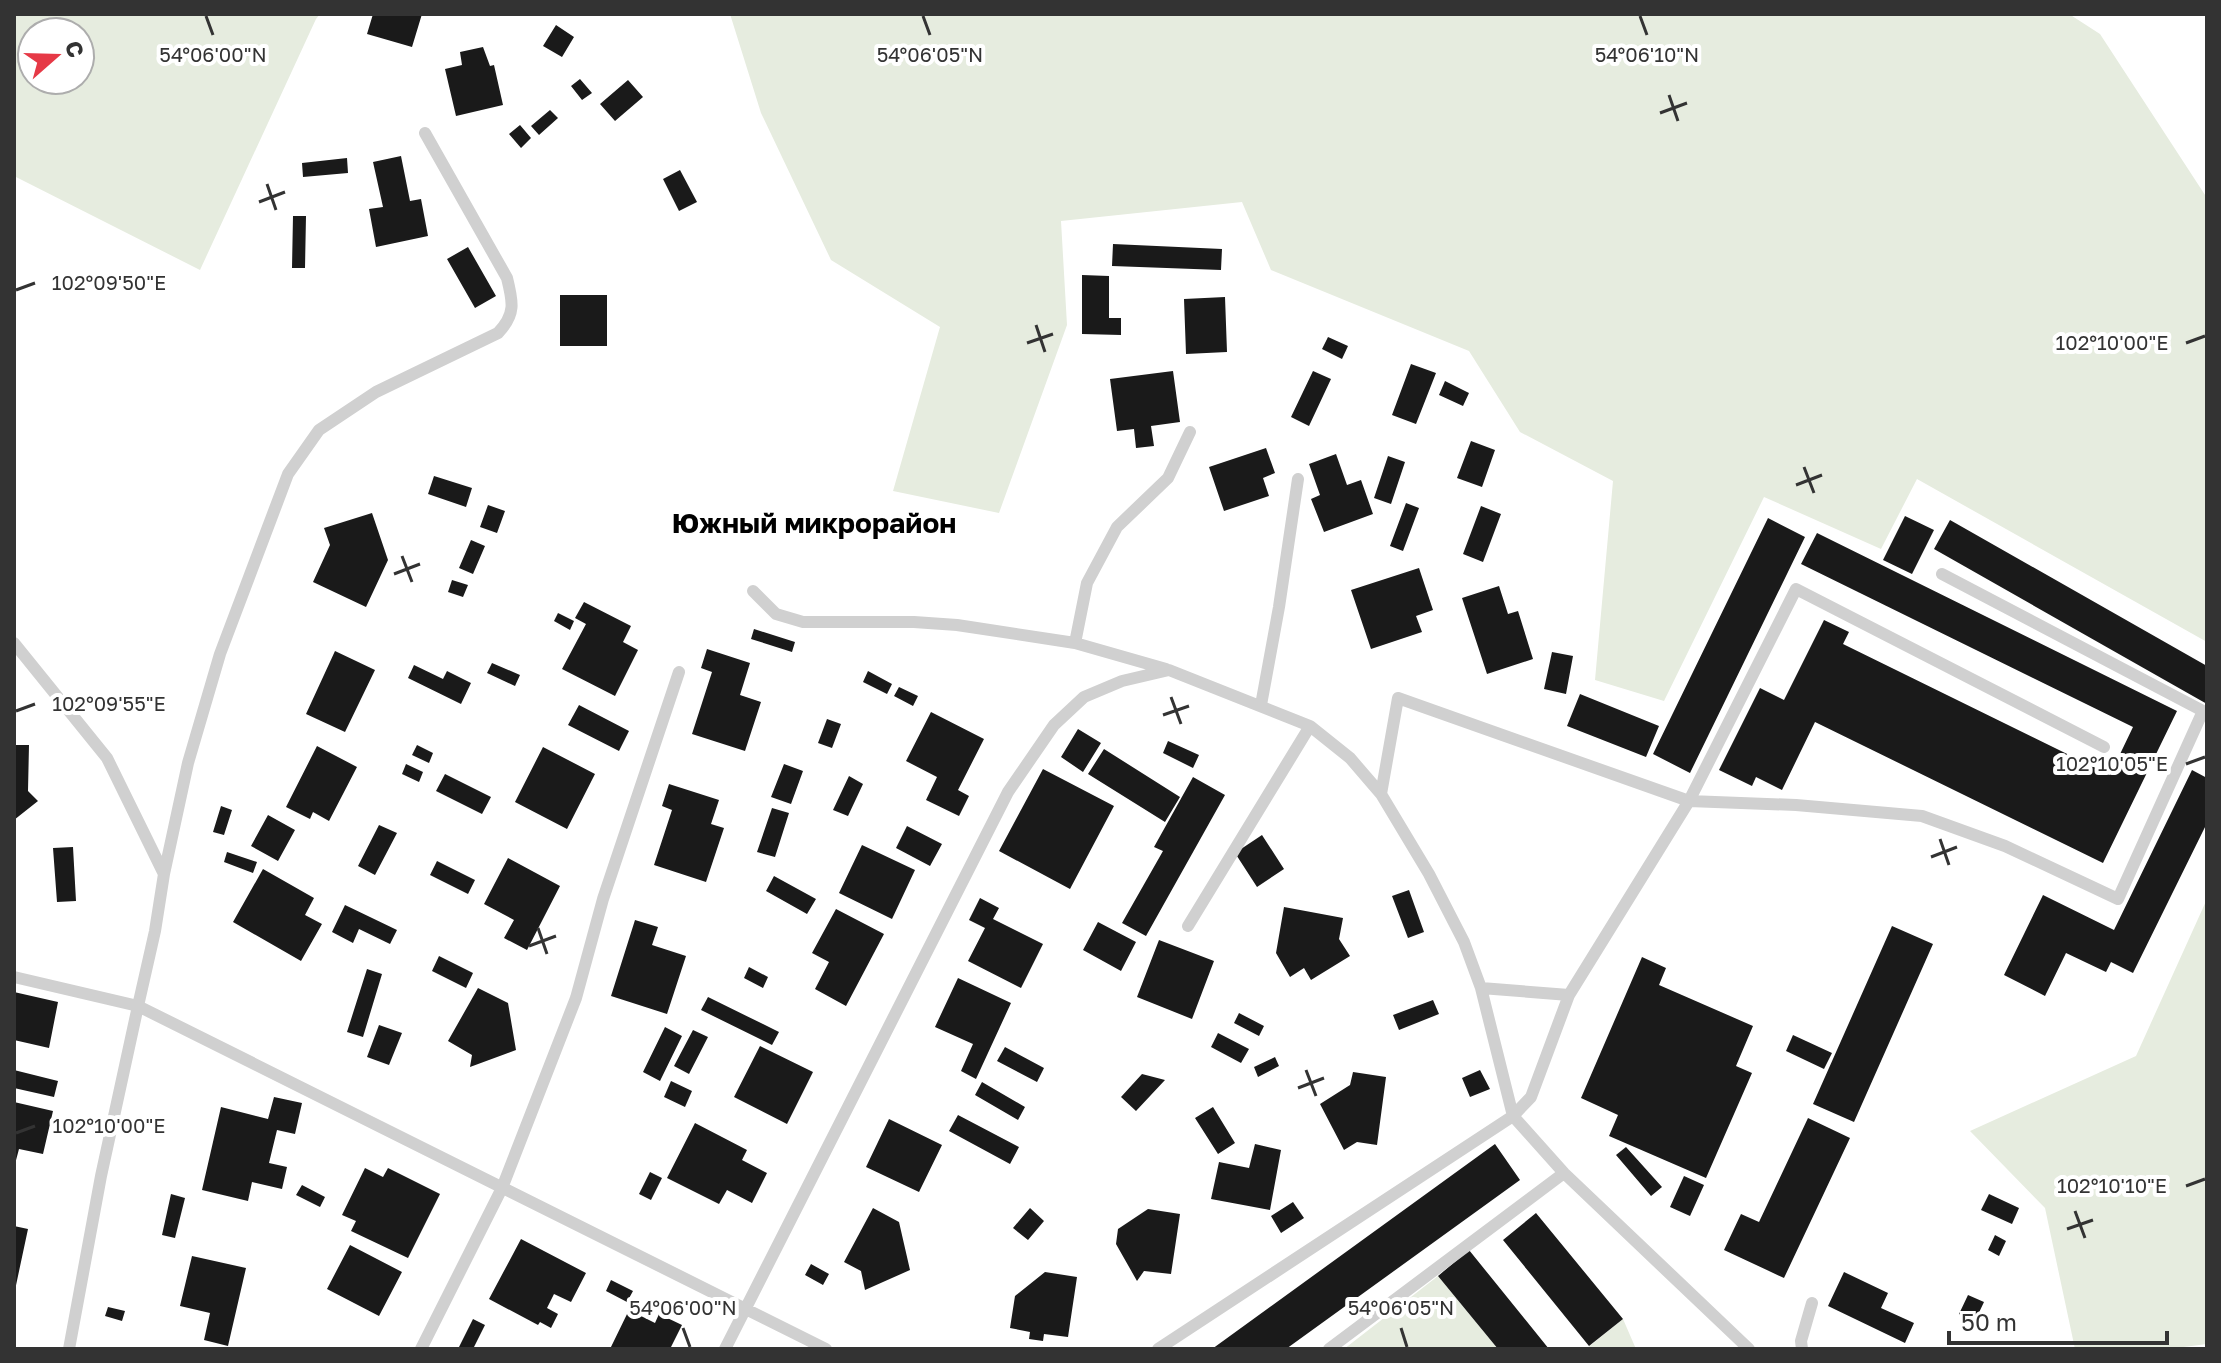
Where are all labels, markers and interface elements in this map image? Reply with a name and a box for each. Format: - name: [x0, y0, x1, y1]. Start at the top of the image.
- north arrow: [16, 16, 96, 96]
- text: С: [60, 37, 91, 61]
- text: 54°06'00"N: [159, 42, 267, 66]
- text: 54°06'05"N: [877, 42, 983, 66]
- text: 54°06'10"N: [1595, 42, 1699, 66]
- text: 102°09'50"E: [52, 270, 166, 294]
- text: 102°10'00"E: [2056, 330, 2168, 354]
- district label: Южный микрорайон: [672, 506, 956, 539]
- text: 102°09'55"E: [52, 691, 166, 715]
- text: 102°10'05"E: [2056, 751, 2168, 775]
- text: 102°10'00"E: [53, 1113, 165, 1137]
- text: 102°10'10"E: [2057, 1173, 2167, 1197]
- text: 54°06'00"N: [629, 1295, 737, 1319]
- text: 54°06'05"N: [1348, 1295, 1454, 1319]
- scale bar: [1949, 1295, 2167, 1345]
- text: 50 m: [1961, 1307, 2017, 1336]

